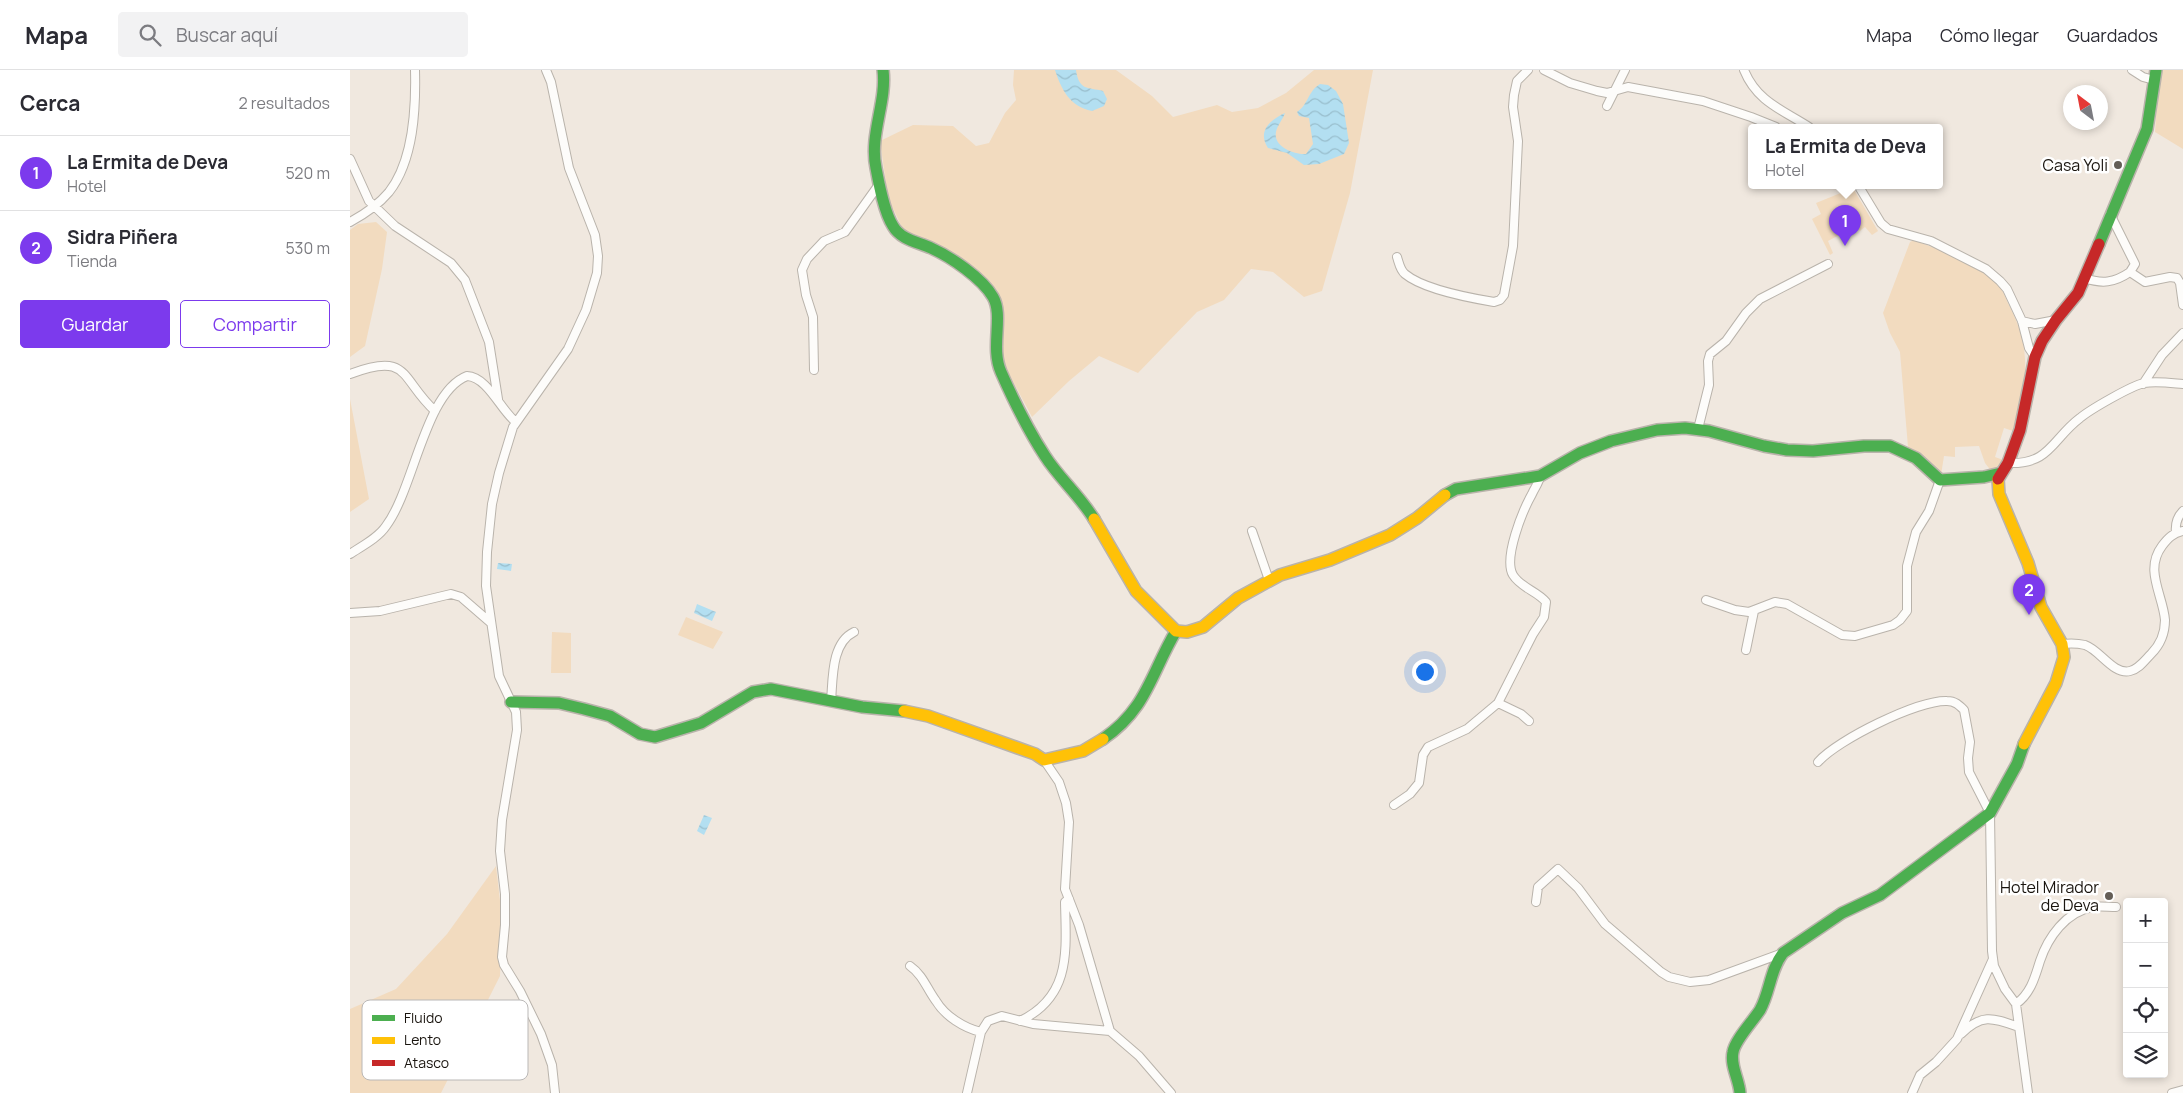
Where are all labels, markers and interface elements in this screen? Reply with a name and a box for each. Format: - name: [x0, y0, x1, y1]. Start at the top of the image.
- search box: [118, 12, 468, 57]
- text: Mapa: [25, 18, 88, 51]
- icon: search: [136, 21, 164, 49]
- text: Buscar aquí: [176, 22, 278, 48]
- text: Mapa: [1866, 23, 1912, 47]
- text: Cómo llegar: [1940, 23, 2039, 47]
- text: Guardados: [2067, 23, 2158, 47]
- north arrow: [2063, 85, 2108, 130]
- text: Cerca: [20, 89, 80, 117]
- text: 2 resultados: [239, 92, 330, 114]
- popup: [1748, 124, 1943, 189]
- text: La Ermita de Deva: [1765, 133, 1926, 159]
- text: La Ermita de Deva: [67, 149, 228, 175]
- place label: Casa Yoli: [2043, 154, 2108, 176]
- text: Hotel: [1765, 159, 1805, 181]
- marker: Casa Yoli: [2112, 159, 2124, 171]
- text: 1: [32, 162, 40, 184]
- text: 520 m: [286, 162, 330, 184]
- text: Hotel: [67, 175, 107, 197]
- pin: 1: [1829, 205, 1861, 246]
- text: Sidra Piñera: [67, 224, 178, 250]
- text: 2: [31, 237, 41, 259]
- text: 530 m: [285, 237, 330, 259]
- text: Tienda: [67, 250, 117, 272]
- button: Guardar: [20, 300, 170, 348]
- button: Compartir: [180, 300, 330, 348]
- pin: 2: [2013, 574, 2045, 615]
- your location: [1412, 659, 1438, 685]
- place label: Hotel Mirador de Deva: [2000, 876, 2099, 916]
- marker: Hotel Mirador de Deva: [2103, 890, 2115, 902]
- map controls: [2123, 898, 2168, 1078]
- button: +: [2123, 898, 2168, 943]
- button: −: [2123, 943, 2168, 988]
- button: locate: [2123, 988, 2168, 1033]
- legend: [362, 1000, 528, 1080]
- text: Fluido: [404, 1008, 442, 1027]
- text: Lento: [404, 1030, 441, 1049]
- button: layers: [2123, 1033, 2168, 1078]
- text: Atasco: [404, 1053, 449, 1072]

